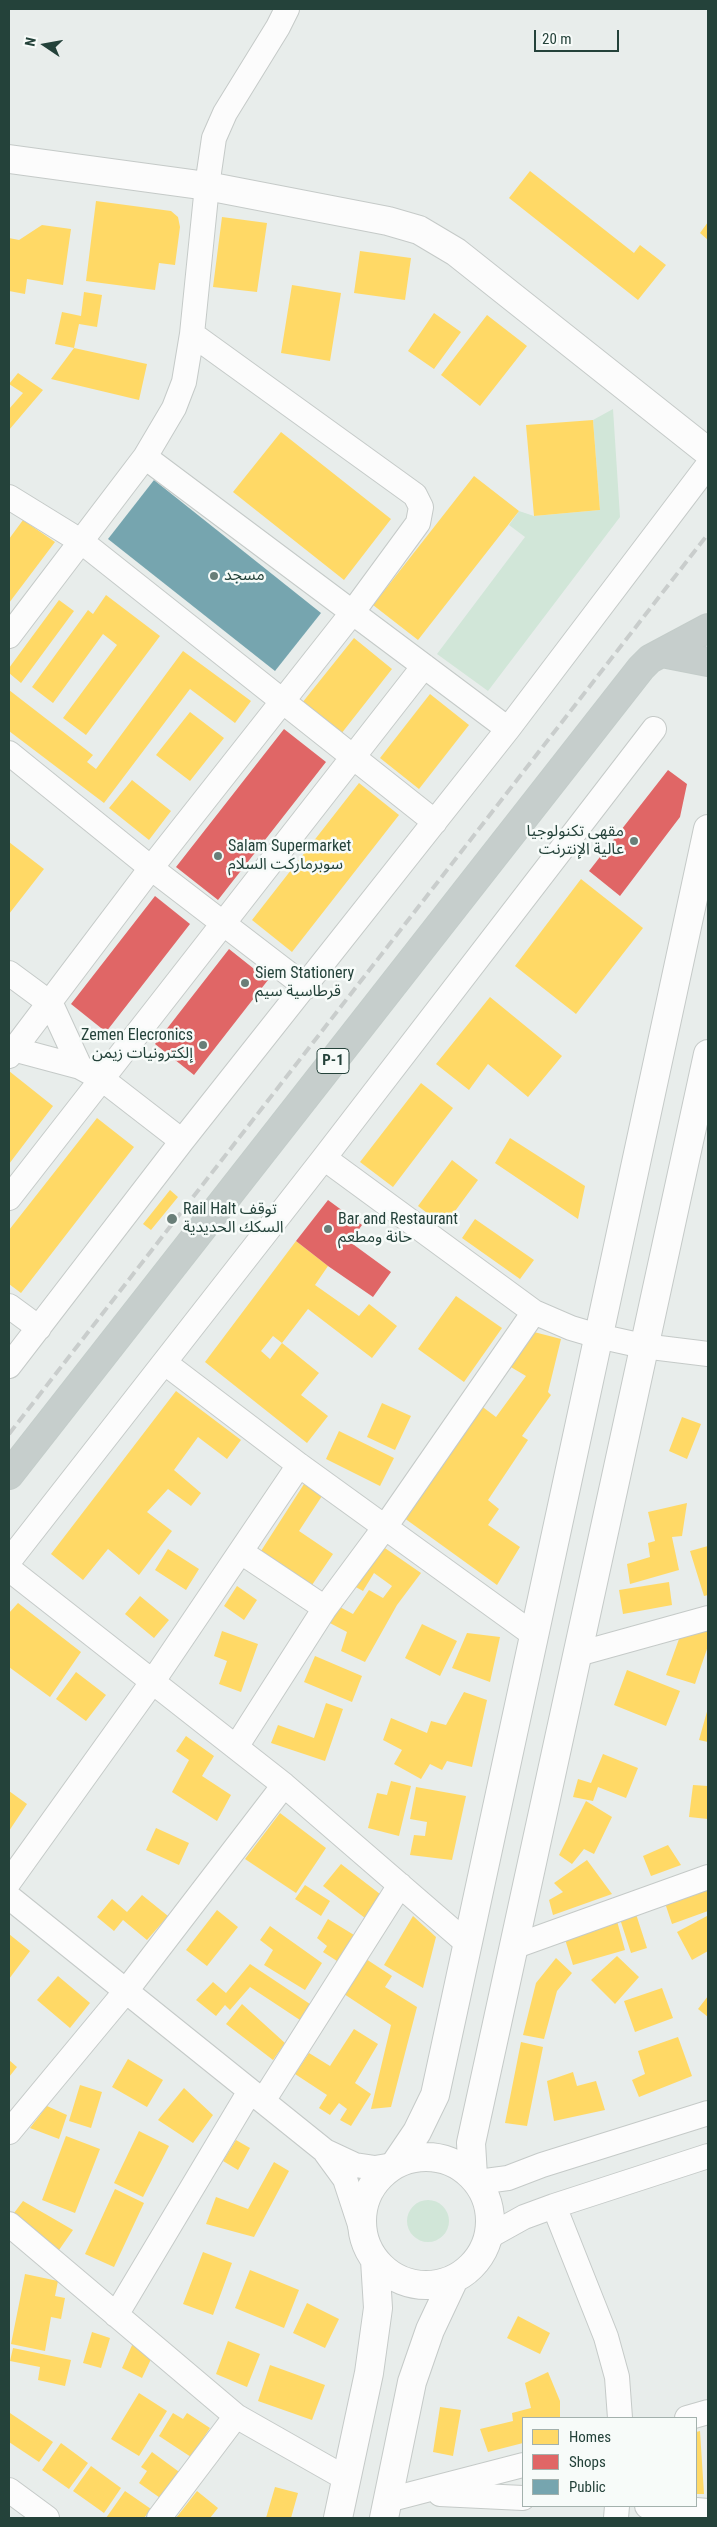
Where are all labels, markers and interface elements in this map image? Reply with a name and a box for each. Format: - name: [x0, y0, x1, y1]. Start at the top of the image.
- north arrow: [20, 20, 70, 70]
- scale bar: [537, 20, 622, 52]
- text: 20 m: [542, 30, 572, 48]
- text: N: [22, 36, 39, 48]
- place label: مسجد: [224, 566, 265, 586]
- marker: مسجد: [208, 570, 220, 582]
- place label: مقهى تكنولوجيا عالية الإنترنت: [526, 822, 624, 860]
- marker: مقهى تكنولوجيا عالية الإنترنت: [628, 835, 640, 847]
- place label: Salam Supermarket سوبرماركت السلام: [228, 837, 351, 875]
- marker: Salam Supermarket سوبرماركت السلام: [212, 850, 224, 862]
- place label: Siem Stationery قرطاسية سيم: [255, 964, 354, 1002]
- marker: Siem Stationery قرطاسية سيم: [239, 977, 251, 989]
- place label: Zemen Elecronics إلكترونيات زيمن: [81, 1026, 193, 1064]
- marker: Zemen Elecronics إلكترونيات زيمن: [197, 1039, 209, 1051]
- road number: P-1: [317, 1048, 349, 1074]
- place label: Rail Halt توقف السكك الحديدية: [183, 1200, 284, 1238]
- place label: Bar and Restaurant حانة ومطعم: [338, 1210, 458, 1248]
- marker: Rail Halt توقف السكك الحديدية: [165, 1212, 179, 1226]
- marker: Bar and Restaurant حانة ومطعم: [322, 1223, 334, 1235]
- legend: [522, 2417, 697, 2507]
- text: Homes: [569, 2428, 611, 2446]
- text: Shops: [569, 2453, 606, 2471]
- text: Public: [569, 2478, 606, 2496]

